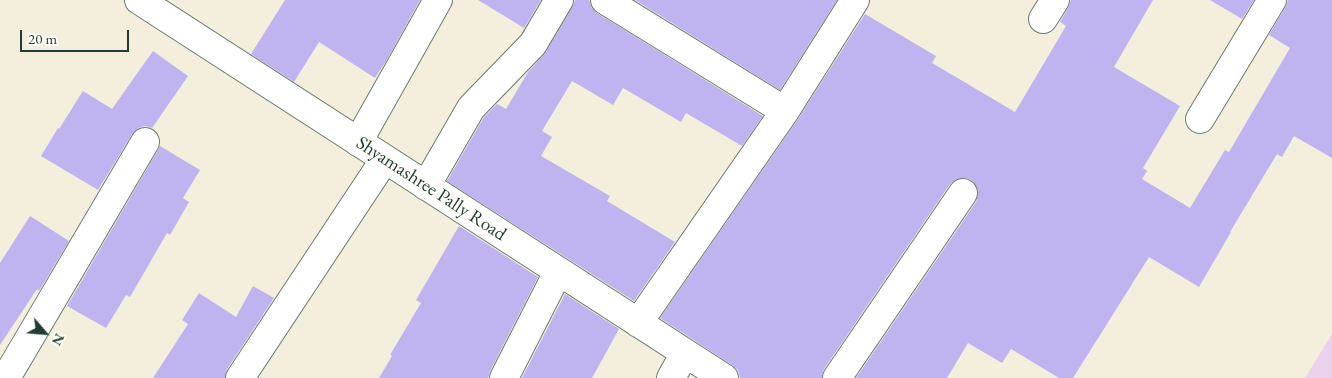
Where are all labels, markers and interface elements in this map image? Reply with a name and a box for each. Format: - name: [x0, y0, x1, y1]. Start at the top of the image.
- scale bar: [22, 20, 131, 52]
- text: 20 m: [28, 29, 57, 48]
- street label: Shyamashree Pally Road: [352, 132, 510, 246]
- north arrow: [20, 308, 70, 358]
- text: N: [48, 331, 69, 349]

